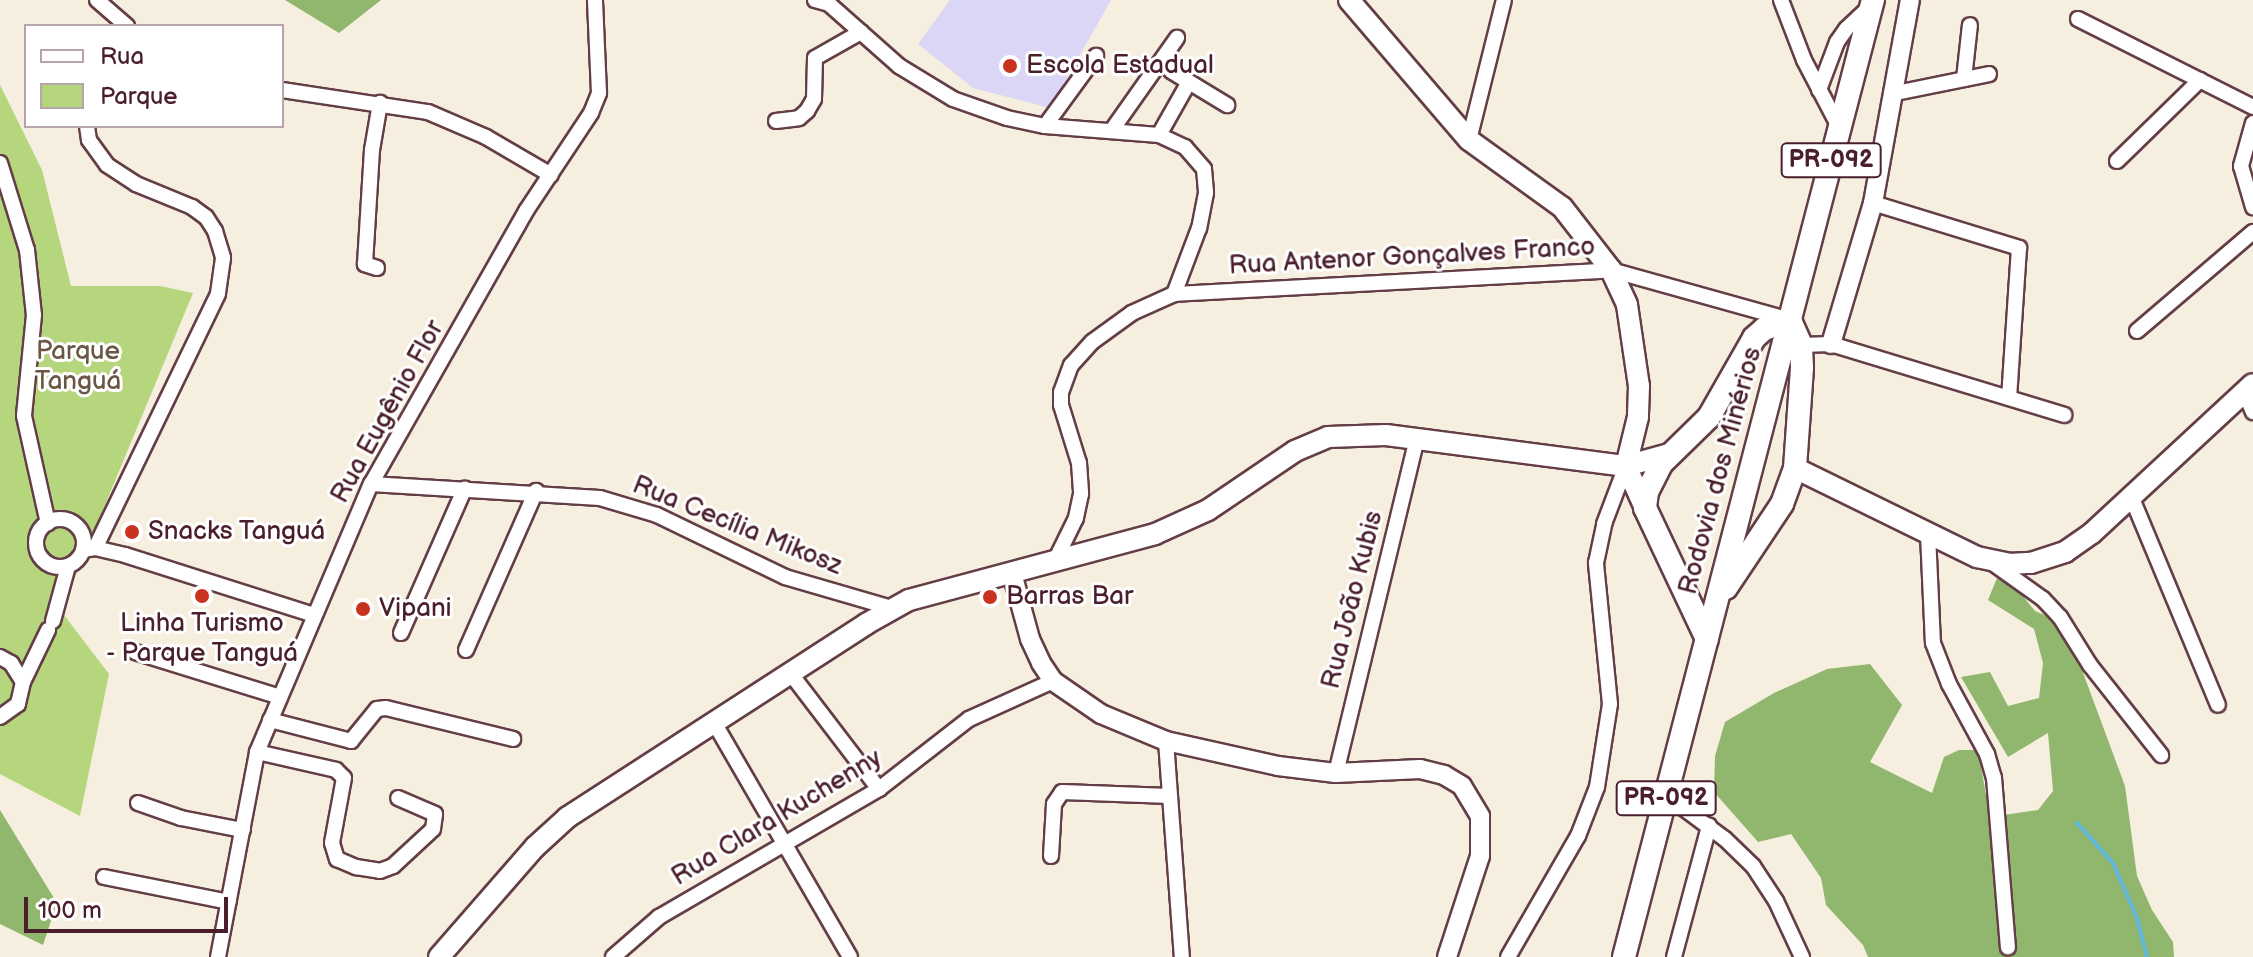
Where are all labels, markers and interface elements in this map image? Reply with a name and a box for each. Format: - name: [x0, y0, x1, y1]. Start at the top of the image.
- legend: [24, 24, 284, 128]
- text: Rua: [100, 42, 144, 71]
- place label: Escola Estadual: [1026, 50, 1214, 82]
- marker: Escola Estadual: [1001, 57, 1019, 75]
- text: Parque: [100, 82, 178, 111]
- road number: PR-092: [1779, 140, 1883, 180]
- street label: Rua Antenor Gonçalves Franco: [1228, 232, 1596, 282]
- street label: Rua Eugênio Flor: [325, 315, 451, 509]
- park label: Parque Tanguá: [35, 336, 121, 398]
- street label: Rodovia dos Minérios: [1673, 344, 1769, 598]
- street label: Rua Cecília Mikosz: [628, 470, 846, 582]
- street label: Rua João Kubis: [1316, 507, 1390, 693]
- place label: Snacks Tanguá: [148, 516, 326, 548]
- marker: Snacks Tanguá: [123, 523, 141, 541]
- place label: Barras Bar: [1006, 581, 1133, 613]
- marker: Linha Turismo - Parque Tanguá: [193, 587, 211, 605]
- marker: Barras Bar: [981, 588, 999, 606]
- place label: Vipani: [379, 593, 452, 625]
- marker: Vipani: [354, 600, 372, 618]
- place label: Linha Turismo - Parque Tanguá: [105, 608, 299, 670]
- street label: Rua Clara Kuchenny: [666, 743, 888, 893]
- road number: PR-092: [1614, 778, 1718, 818]
- scale bar: [28, 881, 232, 931]
- text: 100 m: [38, 896, 102, 925]

